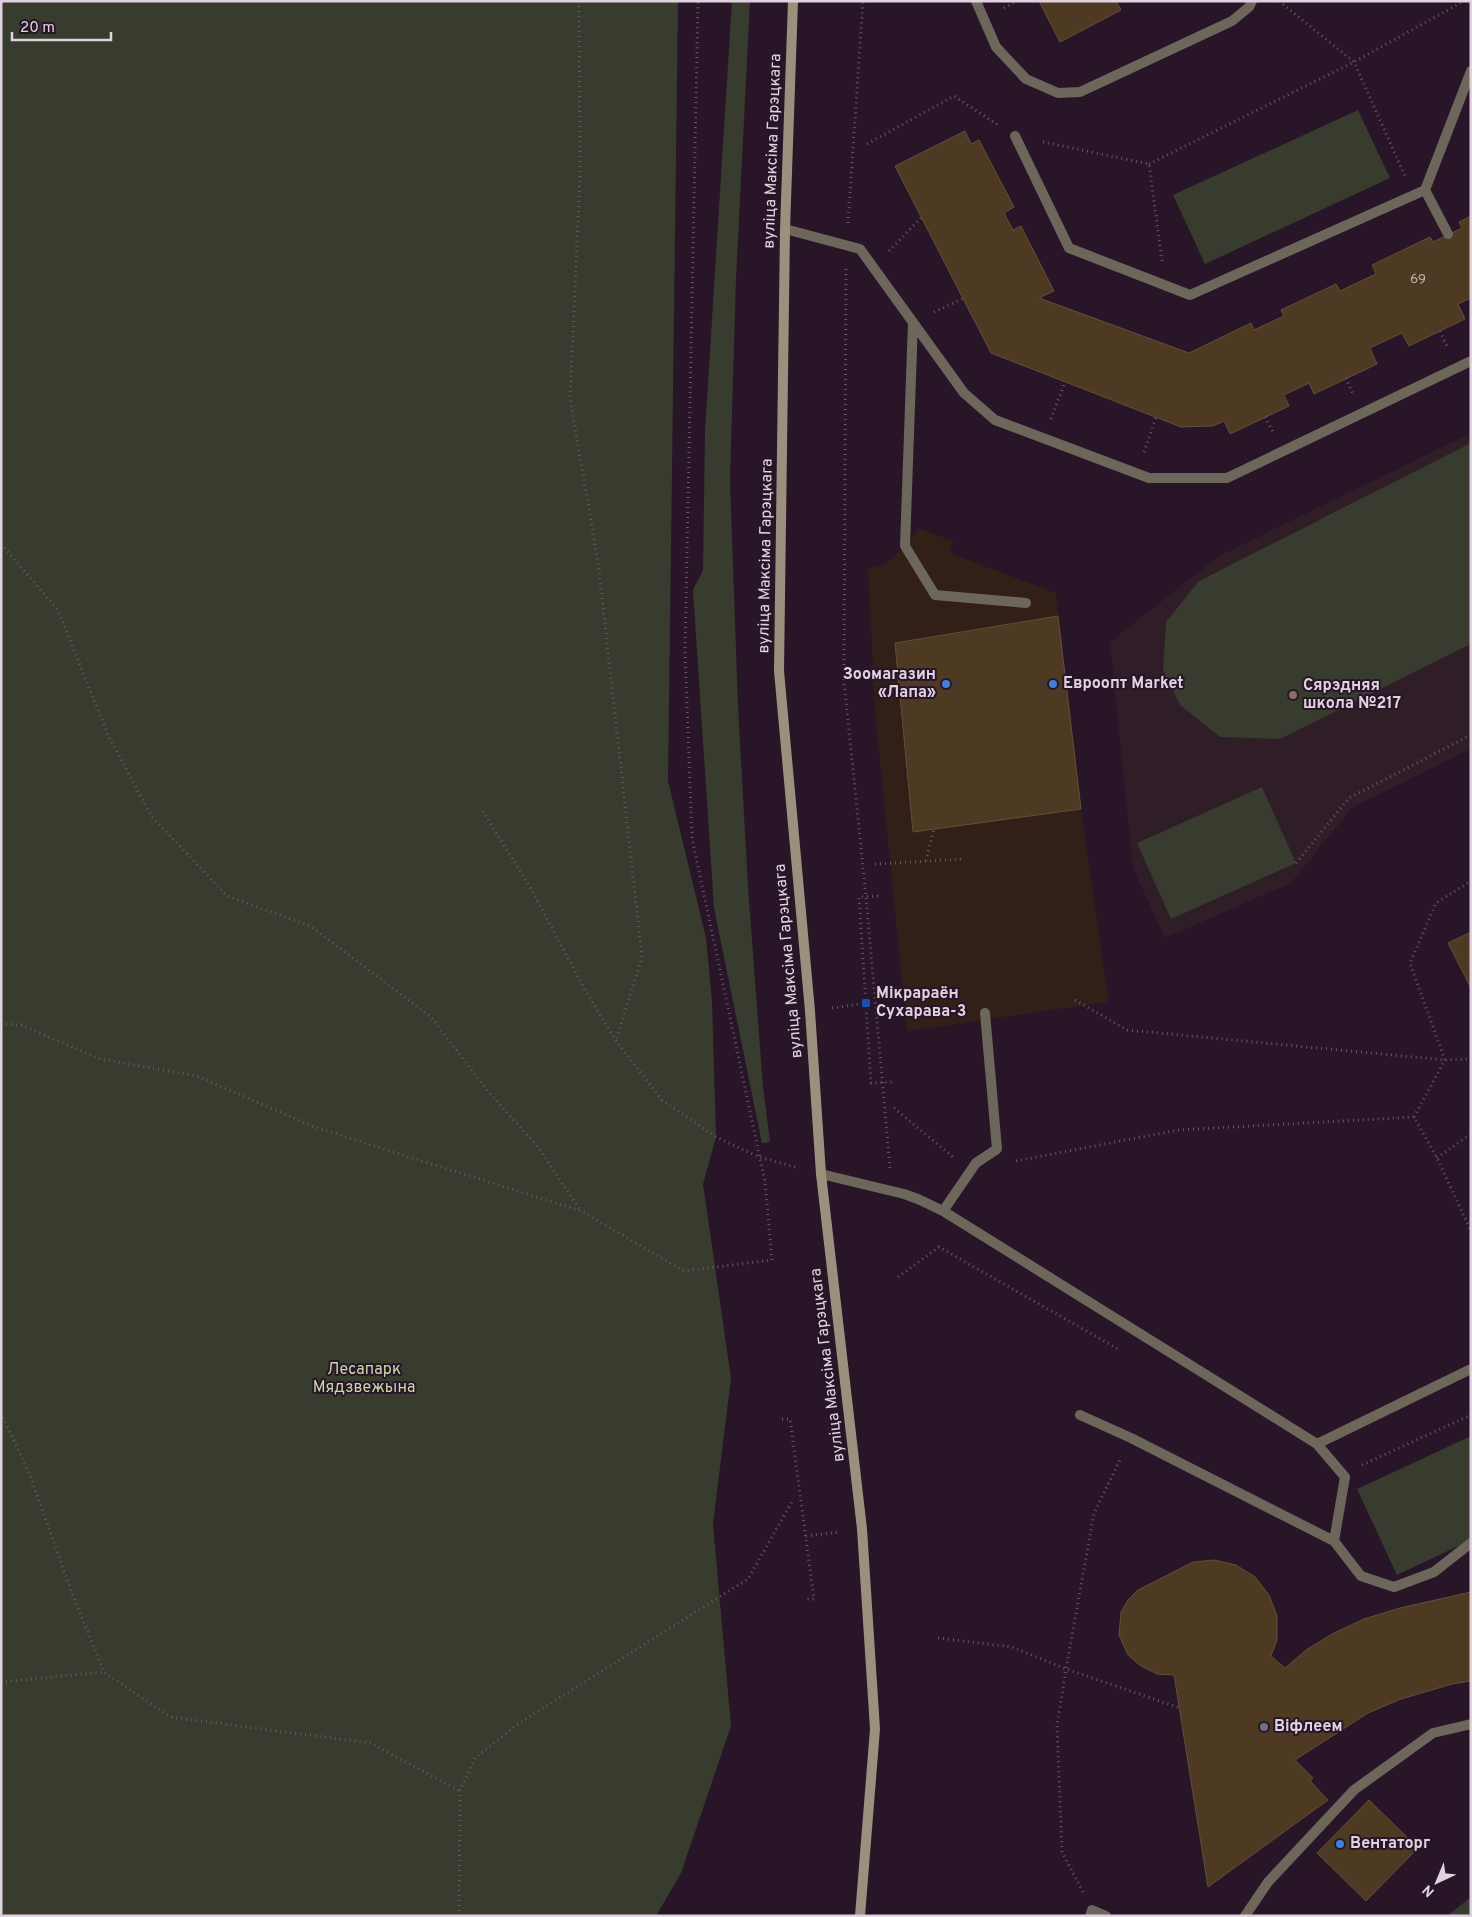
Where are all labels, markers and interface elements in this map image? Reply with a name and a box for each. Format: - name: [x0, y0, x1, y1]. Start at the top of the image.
- scale bar: [12, 10, 111, 42]
- text: 20 m: [20, 19, 55, 38]
- street label: вуліца Максіма Гарэцкага: [760, 53, 786, 249]
- house number: 69: [1410, 271, 1426, 288]
- street label: вуліца Максіма Гарэцкага: [754, 458, 778, 654]
- place label: Зоомагазин «Лапа»: [843, 665, 936, 703]
- place label: Евроопт Market: [1063, 674, 1184, 694]
- place label: Сярэдняя школа №217: [1303, 676, 1401, 714]
- marker: Зоомагазин «Лапа»: [940, 678, 952, 690]
- marker: Евроопт Market: [1047, 678, 1059, 690]
- marker: Сярэдняя школа №217: [1287, 689, 1299, 701]
- street label: вуліца Максіма Гарэцкага: [771, 863, 807, 1059]
- place label: Мікрараён Сухарава-3: [876, 984, 966, 1022]
- marker: Мікрараён Сухарава-3: [860, 997, 872, 1009]
- street label: вуліца Максіма Гарэцкага: [806, 1267, 850, 1463]
- park label: Лесапарк Мядзвежына: [313, 1360, 415, 1398]
- place label: Віфлеем: [1274, 1717, 1342, 1737]
- marker: Віфлеем: [1258, 1721, 1270, 1733]
- place label: Вентаторг: [1350, 1834, 1430, 1854]
- marker: Вентаторг: [1334, 1838, 1346, 1850]
- north arrow: [1412, 1857, 1462, 1907]
- text: N: [1419, 1881, 1439, 1900]

